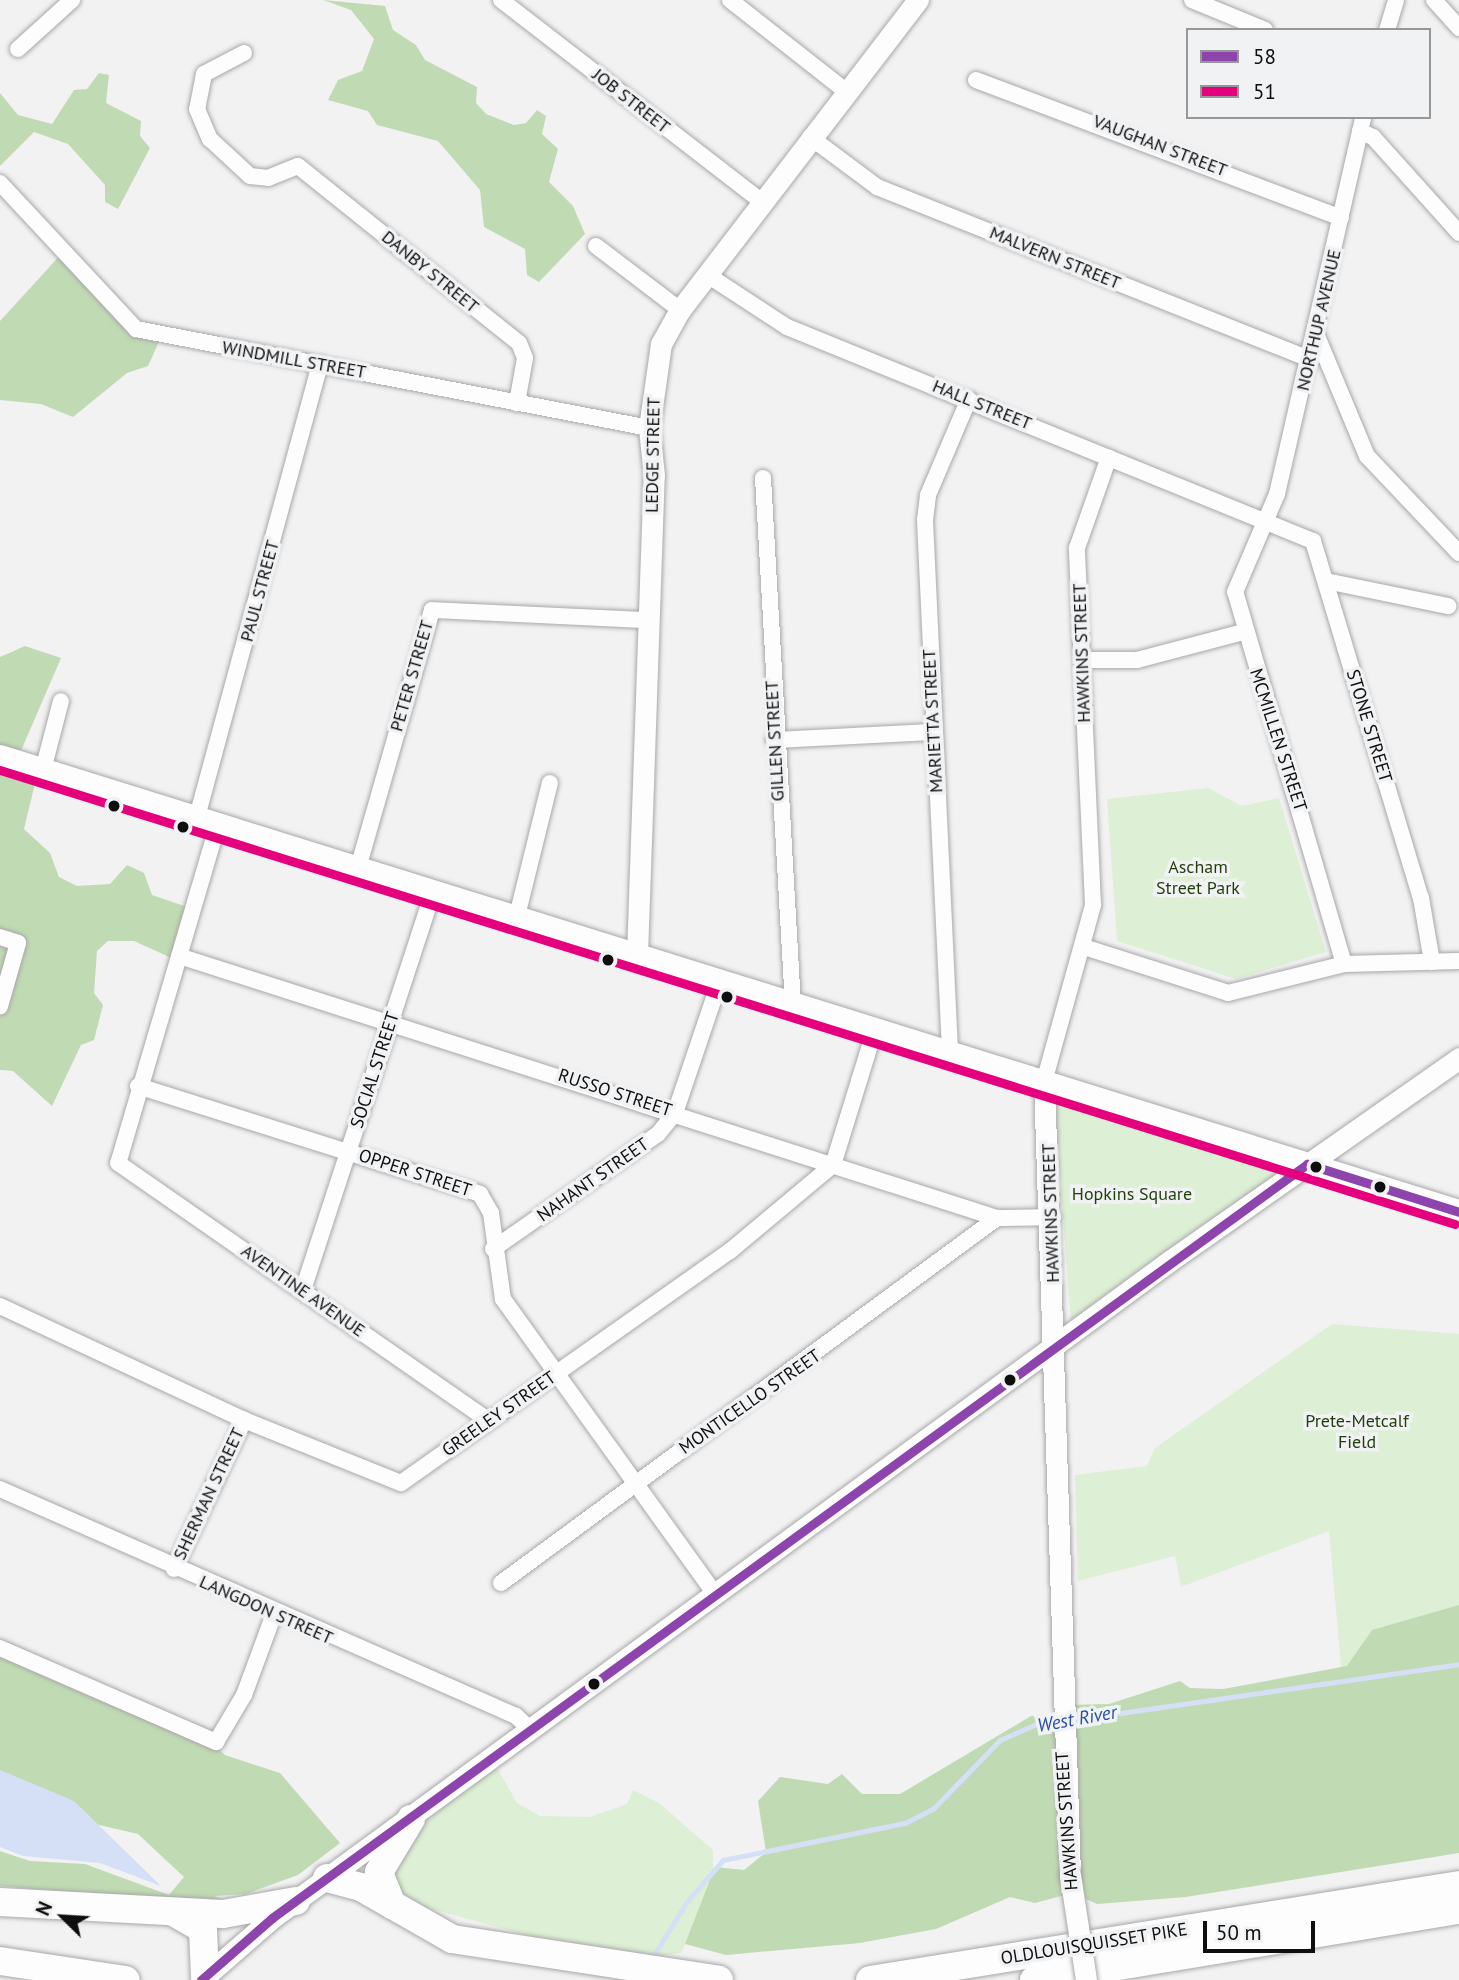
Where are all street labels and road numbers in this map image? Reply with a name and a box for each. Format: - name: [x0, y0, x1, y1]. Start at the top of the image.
- street label: JOB STREET: [588, 64, 674, 138]
- street label: VAUGHAN STREET: [1090, 111, 1230, 181]
- street label: MALVERN STREET: [986, 222, 1124, 294]
- street label: DANBY STREET: [377, 226, 483, 318]
- street label: NORTHUP AVENUE: [1292, 247, 1346, 393]
- street label: WINDMILL STREET: [220, 337, 368, 383]
- street label: HALL STREET: [929, 375, 1035, 435]
- street label: LEDGE STREET: [641, 397, 665, 513]
- street label: PAUL STREET: [236, 538, 284, 644]
- street label: HAWKINS STREET: [1069, 583, 1095, 723]
- street label: PETER STREET: [386, 618, 438, 734]
- street label: MARIETTA STREET: [918, 648, 948, 794]
- street label: MCMILLEN STREET: [1245, 666, 1311, 814]
- street label: STONE STREET: [1342, 667, 1396, 785]
- street label: GILLEN STREET: [761, 680, 789, 802]
- street label: SOCIAL STREET: [346, 1009, 404, 1131]
- street label: RUSSO STREET: [555, 1064, 675, 1122]
- street label: NAHANT STREET: [533, 1133, 653, 1227]
- street label: HAWKINS STREET: [1038, 1143, 1064, 1283]
- street label: OPPER STREET: [356, 1145, 474, 1201]
- street label: AVENTINE AVENUE: [237, 1240, 369, 1342]
- street label: MONTICELLO STREET: [675, 1345, 825, 1459]
- street label: GREELEY STREET: [438, 1367, 560, 1461]
- street label: SHERMAN STREET: [169, 1425, 249, 1563]
- street label: LANGDON STREET: [196, 1571, 336, 1649]
- street label: HAWKINS STREET: [1051, 1751, 1083, 1891]
- street label: OLDLOUISQUISSET PIKE: [999, 1919, 1189, 1969]

